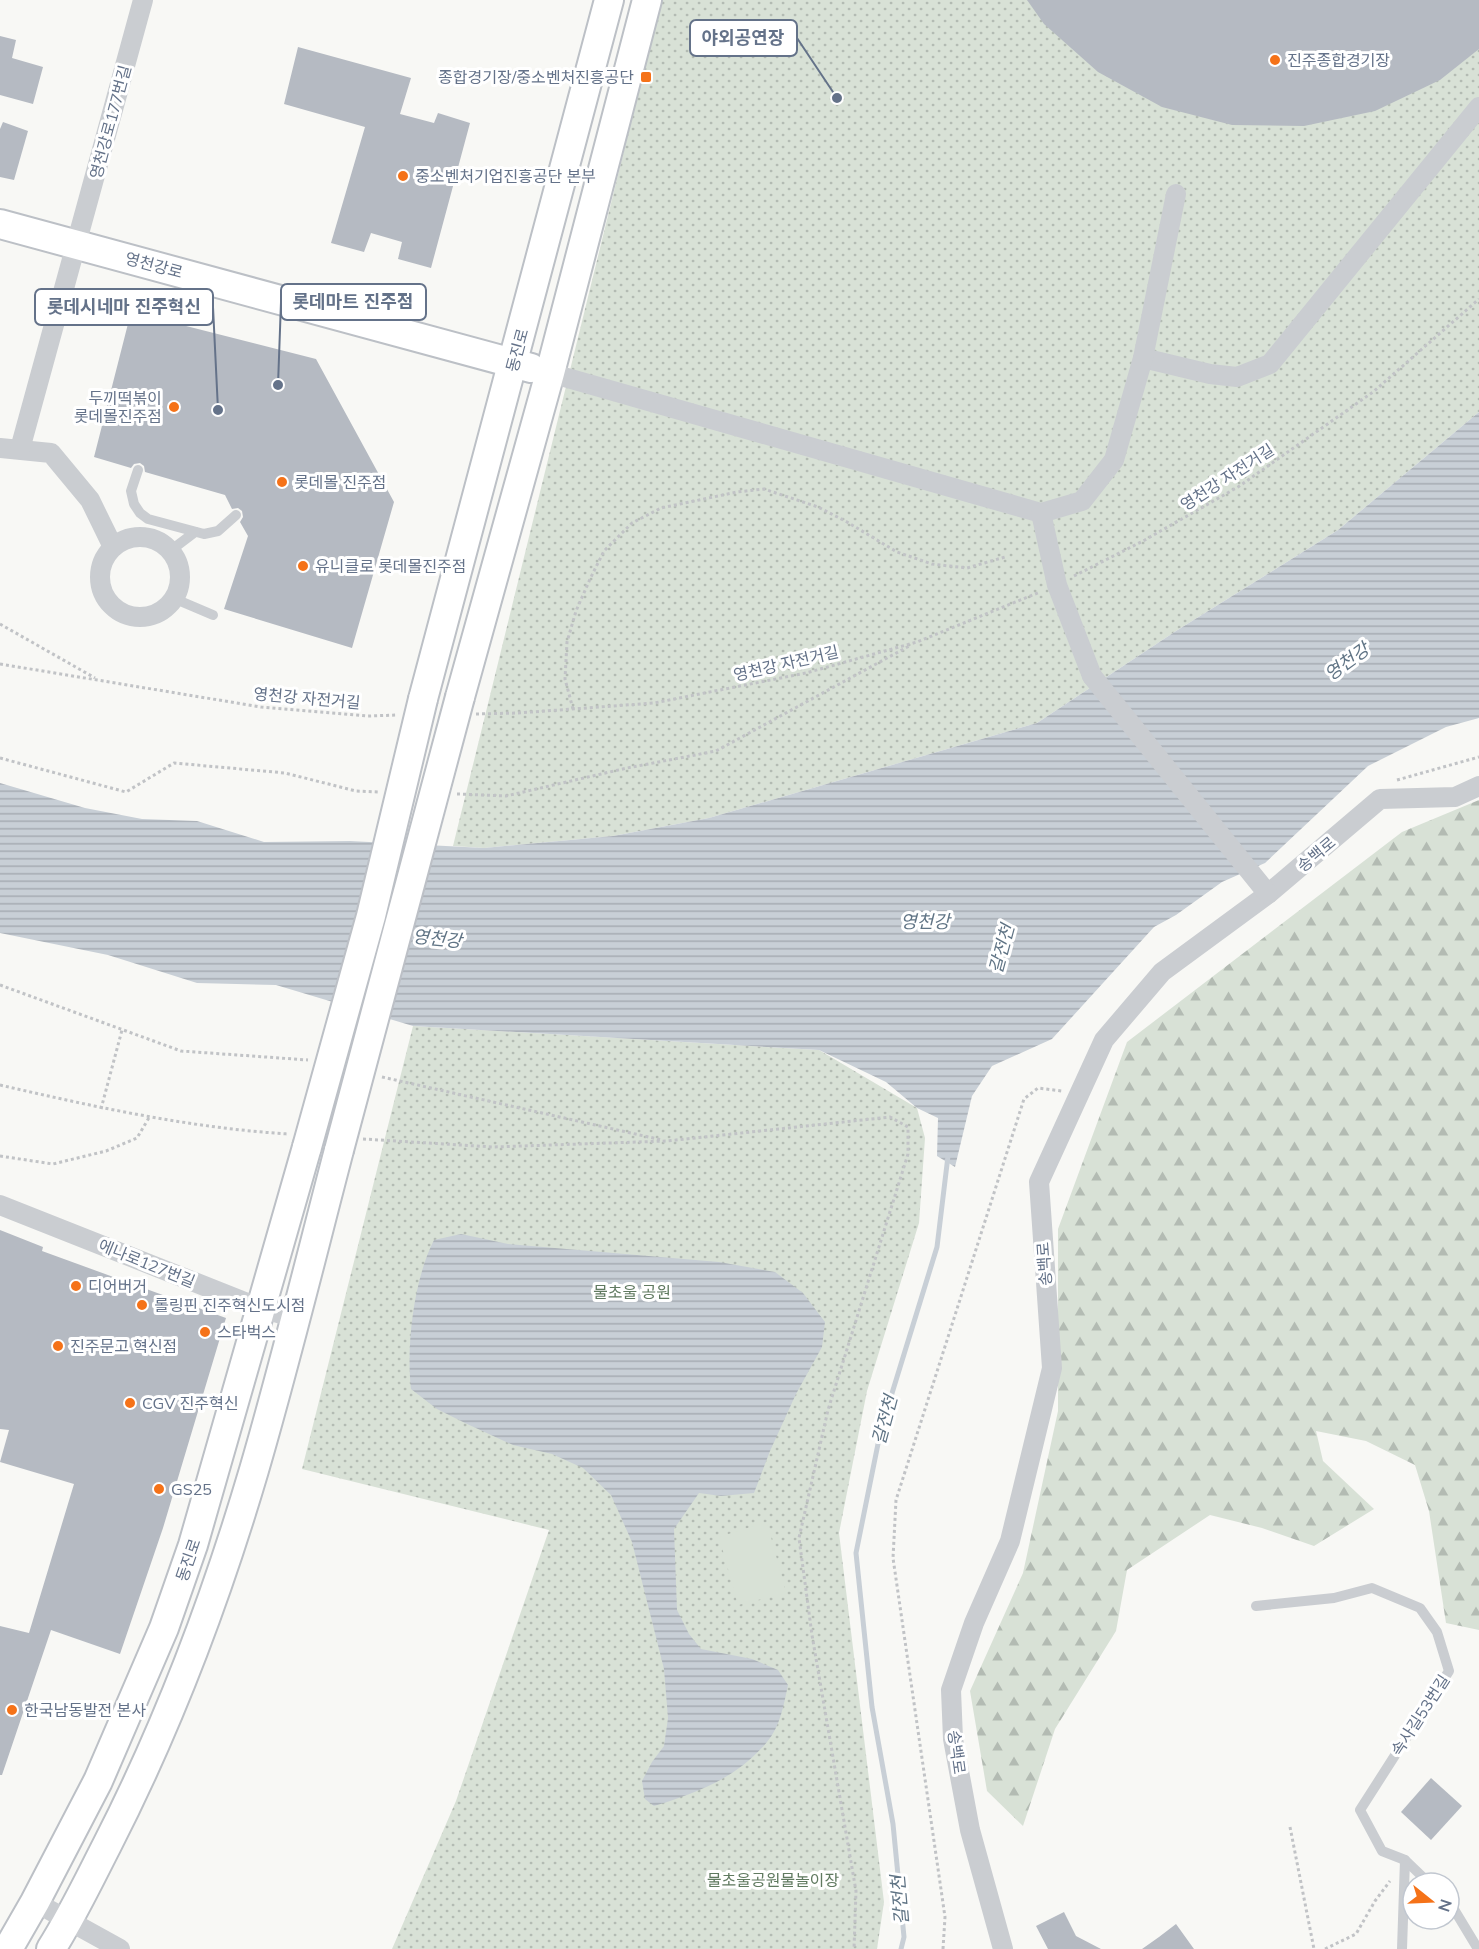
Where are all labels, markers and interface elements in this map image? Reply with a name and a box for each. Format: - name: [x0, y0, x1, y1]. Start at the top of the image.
- callout: 야외공연장: [690, 20, 797, 56]
- text: 야외공연장: [702, 26, 785, 49]
- place label: 진주종합경기장: [1287, 50, 1390, 70]
- marker: 진주종합경기장: [1268, 53, 1282, 67]
- street label: 영천강로177번길: [85, 63, 135, 181]
- place label: 종합경기장/중소벤처진흥공단: [438, 67, 634, 87]
- marker: 종합경기장/중소벤처진흥공단: [639, 70, 653, 84]
- place label: 중소벤처기업진흥공단 본부: [415, 166, 596, 186]
- marker: 중소벤처기업진흥공단 본부: [396, 169, 410, 183]
- street label: 영천강로: [123, 248, 185, 282]
- callout: 롯데마트 진주점: [281, 284, 426, 320]
- callout: 롯데시네마 진주혁신: [35, 289, 213, 325]
- text: 롯데마트 진주점: [293, 290, 413, 313]
- text: 롯데시네마 진주혁신: [47, 295, 201, 318]
- street label: 동진로: [502, 326, 532, 374]
- place label: 두끼떡볶이 롯데몰진주점: [74, 388, 162, 426]
- marker: 두끼떡볶이 롯데몰진주점: [167, 400, 181, 414]
- street label: 영천강 자전거길: [1177, 439, 1277, 515]
- place label: 롯데몰 진주점: [294, 472, 387, 492]
- marker: 롯데몰 진주점: [275, 475, 289, 489]
- place label: 유니클로 롯데몰진주점: [315, 556, 466, 576]
- marker: 유니클로 롯데몰진주점: [296, 559, 310, 573]
- water label: 영천강: [1320, 636, 1376, 686]
- street label: 영천강 자전거길: [732, 641, 840, 685]
- street label: 영천강 자전거길: [253, 683, 361, 713]
- street label: 송백로: [1293, 832, 1340, 876]
- water label: 영천강: [900, 910, 952, 933]
- water label: 갈전천: [984, 920, 1020, 976]
- water label: 영천강: [411, 924, 465, 953]
- street label: 에나로127번길: [96, 1235, 198, 1291]
- street label: 송백로: [1032, 1241, 1056, 1287]
- place label: 디어버거: [88, 1276, 147, 1296]
- marker: 디어버거: [69, 1279, 83, 1293]
- park label: 물초울 공원: [593, 1282, 671, 1302]
- place label: 롤링핀 진주혁신도시점: [154, 1295, 305, 1315]
- marker: 롤링핀 진주혁신도시점: [135, 1298, 149, 1312]
- place label: 스타벅스: [217, 1322, 276, 1342]
- marker: 스타벅스: [198, 1325, 212, 1339]
- place label: 진주문고 혁신점: [70, 1336, 177, 1356]
- marker: 진주문고 혁신점: [51, 1339, 65, 1353]
- water label: 갈전천: [867, 1391, 903, 1447]
- place label: CGV 진주혁신: [142, 1393, 238, 1413]
- marker: CGV 진주혁신: [123, 1396, 137, 1410]
- place label: GS25: [171, 1479, 212, 1499]
- marker: GS25: [152, 1482, 166, 1496]
- street label: 동진로: [171, 1536, 205, 1584]
- street label: 속사길53번길: [1386, 1671, 1454, 1759]
- place label: 한국남동발전 본사: [24, 1700, 146, 1720]
- marker: 한국남동발전 본사: [5, 1703, 19, 1717]
- street label: 송백로: [944, 1729, 970, 1776]
- park label: 물초울공원물놀이장: [707, 1870, 840, 1890]
- north arrow: [1401, 1871, 1461, 1931]
- water label: 갈전천: [886, 1872, 913, 1926]
- text: N: [1434, 1897, 1457, 1914]

